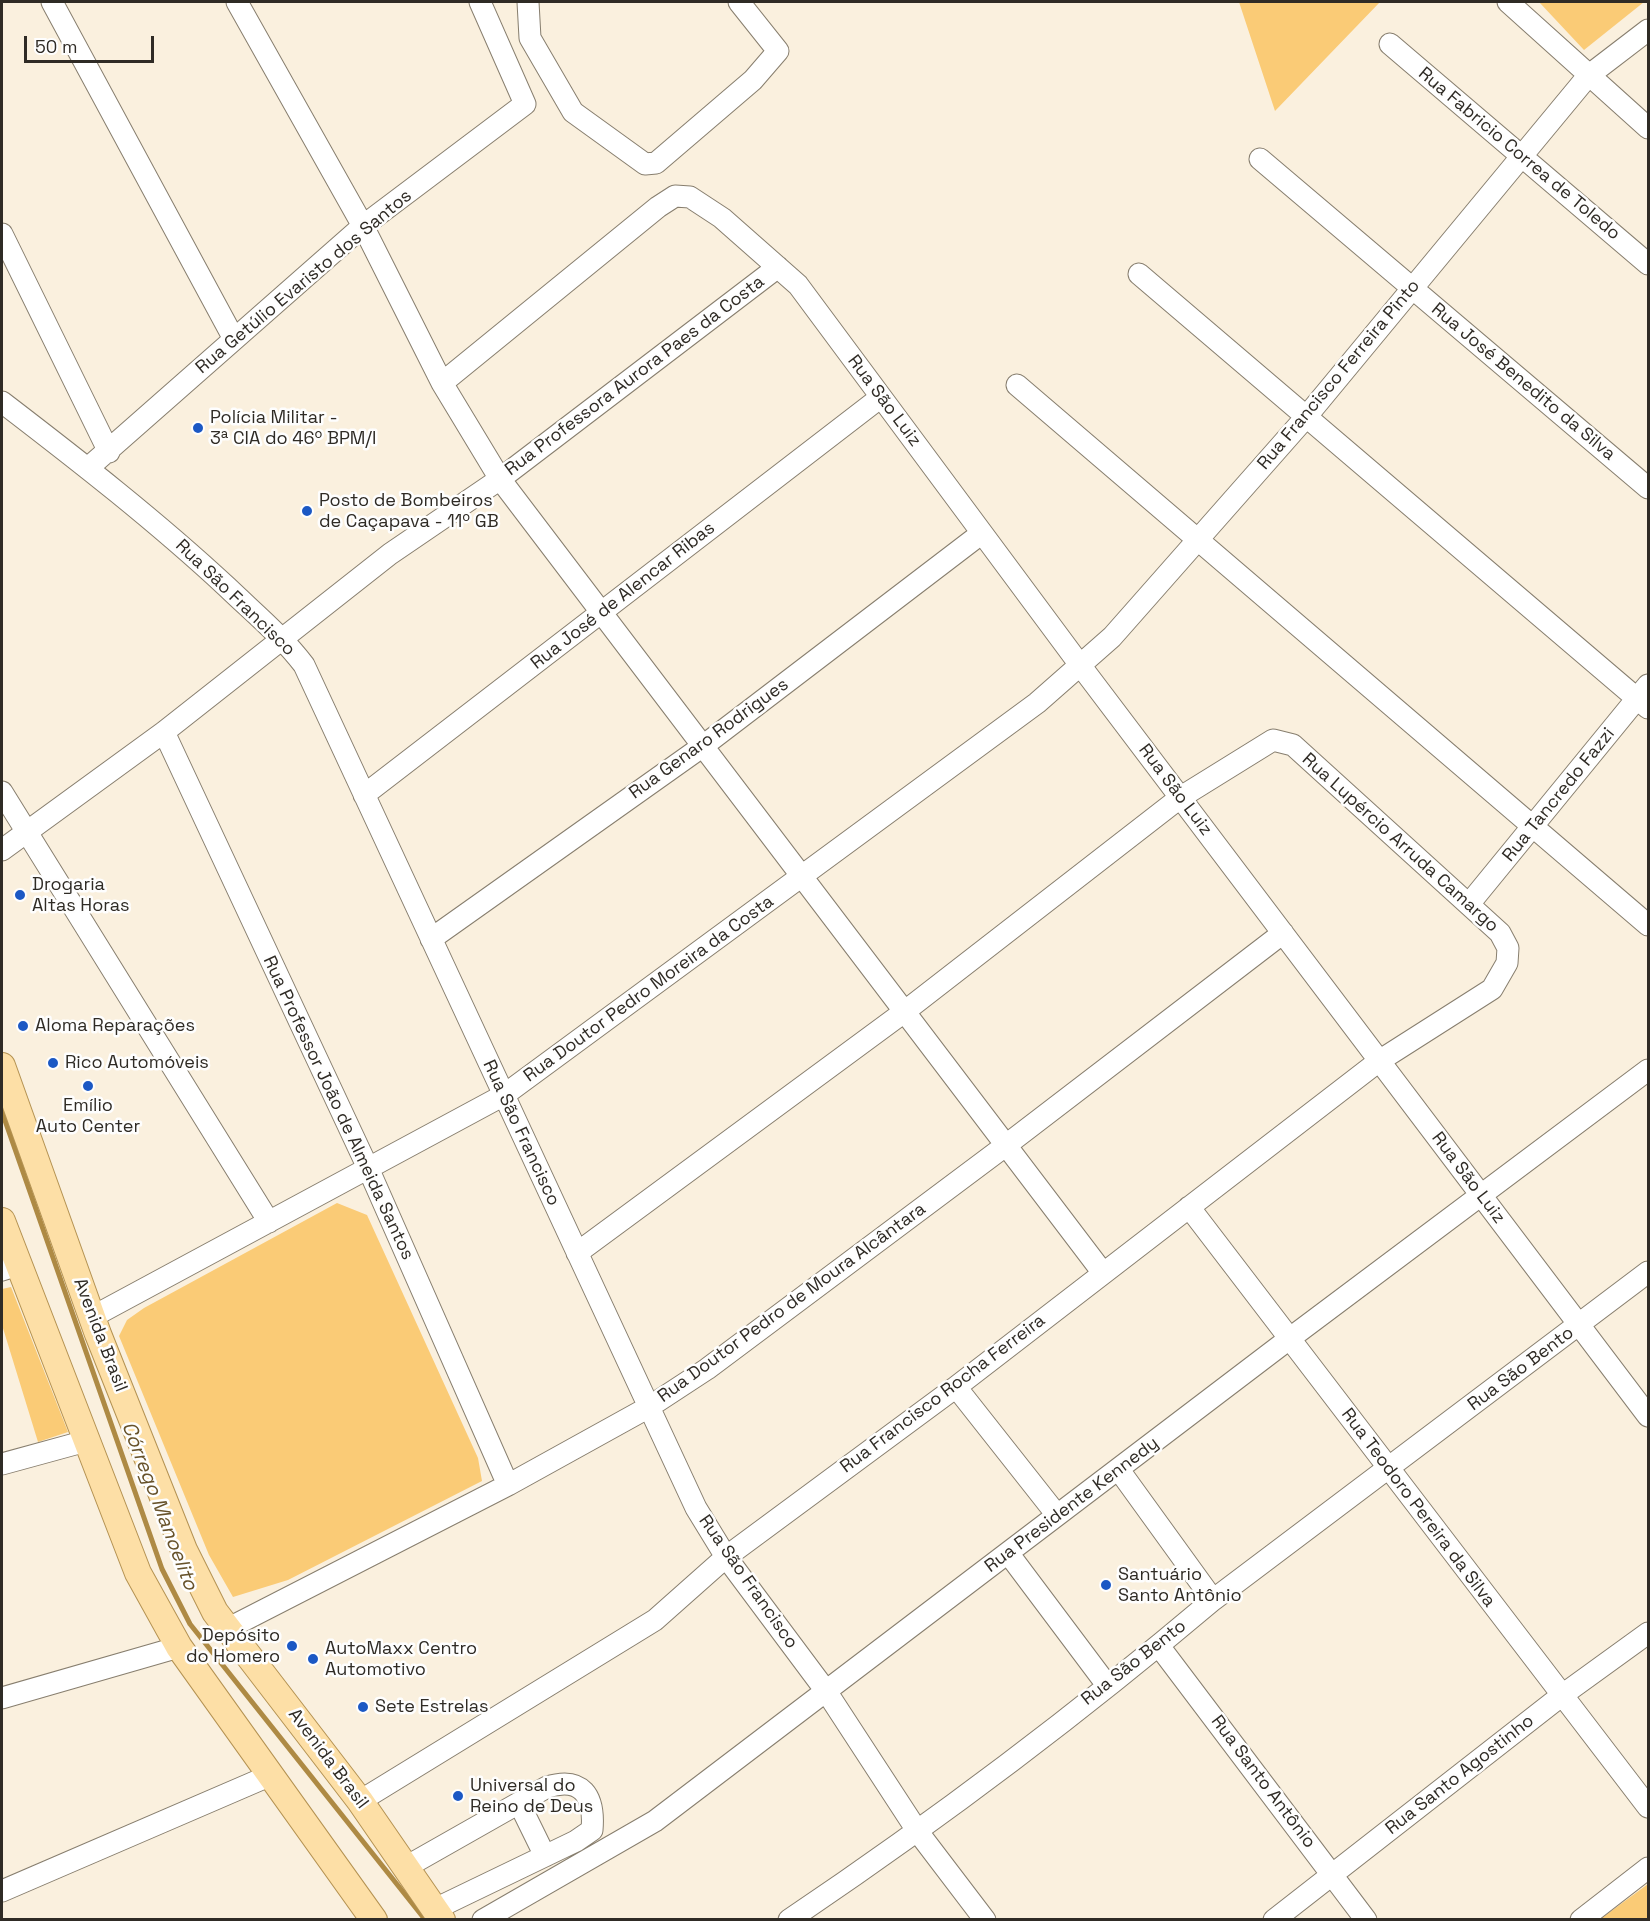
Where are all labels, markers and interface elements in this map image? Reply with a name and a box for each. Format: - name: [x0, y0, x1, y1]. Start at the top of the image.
- scale bar: [27, 24, 158, 62]
- text: 50 m: [35, 35, 77, 58]
- street label: Rua Fabricio Correa de Toledo: [1414, 63, 1624, 245]
- street label: Rua Getúlio Evaristo dos Santos: [192, 185, 416, 379]
- street label: Rua Professora Aurora Paes da Costa: [501, 271, 769, 481]
- street label: Rua Francisco Ferreira Pinto: [1253, 276, 1425, 474]
- street label: Rua José Benedito da Silva: [1427, 299, 1619, 465]
- street label: Rua São Luiz: [843, 351, 925, 451]
- place label: Polícia Militar - 3ª CIA do 46º BPM/I: [210, 407, 376, 450]
- marker: Polícia Militar - 3ª CIA do 46º BPM/I: [191, 421, 205, 435]
- place label: Posto de Bombeiros de Caçapava - 11º GB: [319, 490, 499, 532]
- marker: Posto de Bombeiros de Caçapava - 11º GB: [300, 504, 314, 518]
- street label: Rua José de Alencar Ribas: [527, 517, 719, 675]
- street label: Rua São Francisco: [171, 535, 299, 661]
- street label: Rua Genaro Rodrigues: [625, 674, 793, 804]
- street label: Rua Tancredo Fazzi: [1498, 724, 1620, 866]
- street label: Rua São Luiz: [1134, 740, 1216, 840]
- street label: Rua Lupércio Arruda Camargo: [1297, 749, 1503, 937]
- place label: Drogaria Altas Horas: [32, 874, 130, 916]
- marker: Drogaria Altas Horas: [13, 888, 27, 902]
- street label: Rua Doutor Pedro Moreira da Costa: [520, 891, 778, 1087]
- street label: Rua Professor João de Almeida Santos: [258, 953, 418, 1263]
- place label: Aloma Reparações: [35, 1015, 195, 1037]
- marker: Aloma Reparações: [16, 1019, 30, 1033]
- place label: Rico Automóveis: [65, 1052, 209, 1074]
- marker: Rico Automóveis: [46, 1056, 60, 1070]
- street label: Rua São Francisco: [478, 1057, 564, 1209]
- marker: Emílio Auto Center: [81, 1079, 95, 1093]
- place label: Emílio Auto Center: [36, 1095, 140, 1138]
- street label: Rua São Luiz: [1427, 1128, 1509, 1228]
- street label: Rua Doutor Pedro de Moura Alcântara: [654, 1198, 930, 1408]
- street label: Avenida Brasil: [68, 1275, 132, 1395]
- street label: Rua Francisco Rocha Ferreira: [836, 1310, 1050, 1478]
- street label: Rua São Bento: [1464, 1322, 1578, 1416]
- street label: Rua Teodoro Pereira da Silva: [1336, 1404, 1500, 1612]
- water label: Córrego Manoelito: [116, 1418, 202, 1594]
- street label: Rua Presidente Kennedy: [981, 1433, 1163, 1577]
- street label: Rua São Francisco: [694, 1511, 802, 1653]
- place label: Santuário Santo Antônio: [1118, 1564, 1242, 1606]
- marker: Santuário Santo Antônio: [1099, 1578, 1113, 1592]
- street label: Rua São Bento: [1077, 1616, 1191, 1710]
- place label: Depósito do Homero: [186, 1625, 280, 1668]
- place label: AutoMaxx Centro Automotivo: [325, 1638, 477, 1680]
- marker: Depósito do Homero: [285, 1639, 299, 1653]
- marker: AutoMaxx Centro Automotivo: [306, 1652, 320, 1666]
- place label: Sete Estrelas: [375, 1696, 489, 1718]
- marker: Sete Estrelas: [356, 1700, 370, 1714]
- street label: Avenida Brasil: [283, 1705, 373, 1813]
- street label: Rua Santo Agostinho: [1381, 1710, 1539, 1840]
- street label: Rua Santo Antônio: [1206, 1711, 1320, 1853]
- place label: Universal do Reino de Deus: [470, 1775, 593, 1818]
- marker: Universal do Reino de Deus: [451, 1789, 465, 1803]

